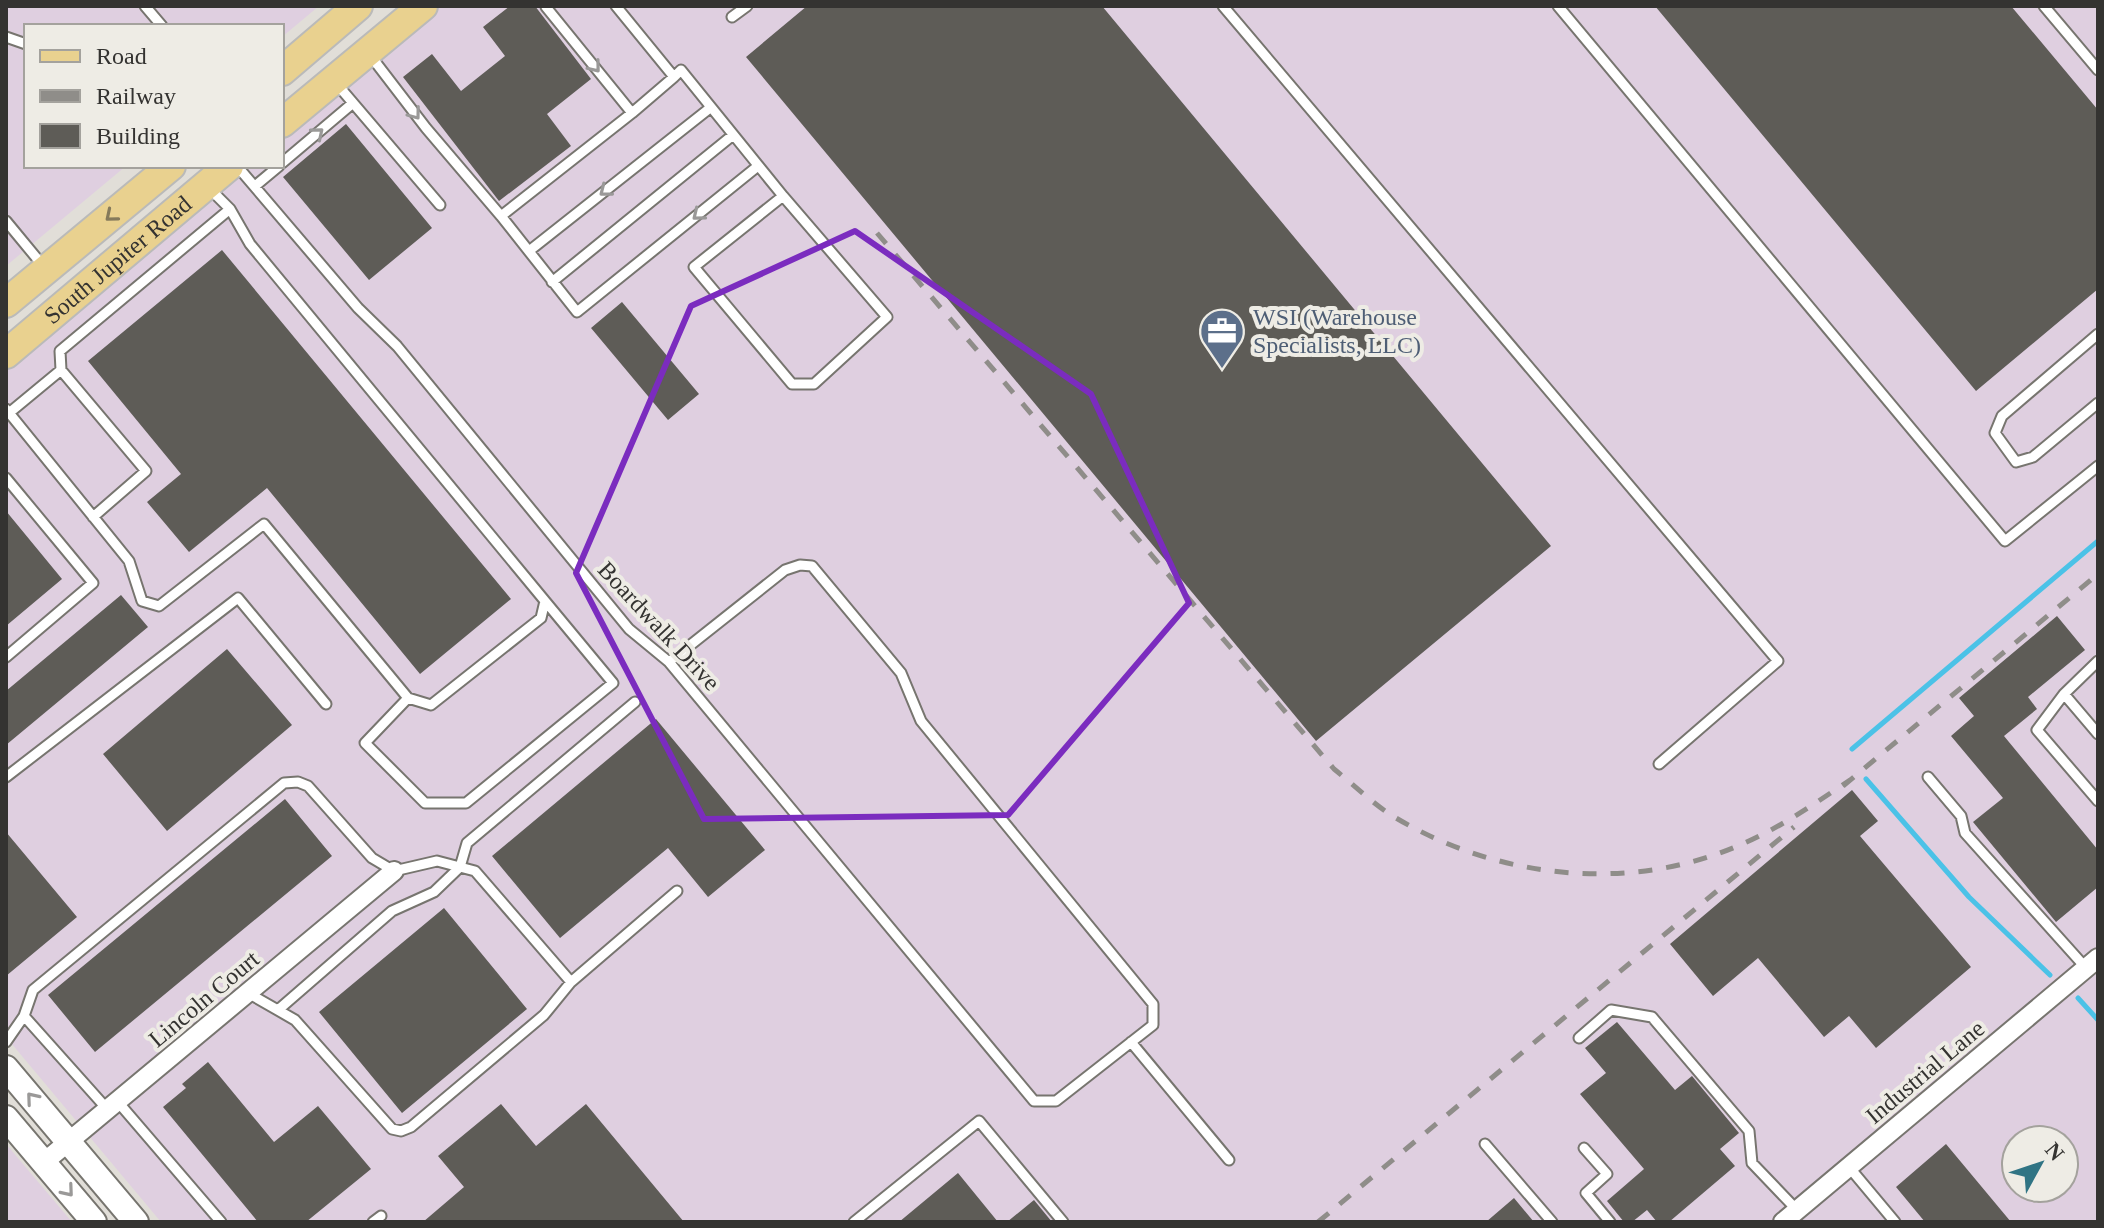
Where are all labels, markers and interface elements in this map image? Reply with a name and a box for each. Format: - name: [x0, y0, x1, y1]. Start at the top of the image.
- legend: [24, 24, 284, 168]
- text: Road: [96, 43, 147, 69]
- one-way arrow: [585, 58, 600, 73]
- text: Railway: [96, 83, 176, 109]
- one-way arrow: [406, 105, 420, 120]
- text: Building: [96, 123, 180, 149]
- one-way arrow: [308, 128, 323, 143]
- one-way arrow: [600, 181, 614, 196]
- street label: South Jupiter Road: [39, 191, 196, 329]
- one-way arrow: [693, 205, 707, 220]
- one-way arrow: [105, 206, 120, 221]
- place label: WSI (Warehouse Specialists, LLC): [1253, 304, 1421, 358]
- office icon: WSI (Warehouse Specialists, LLC): [1198, 307, 1246, 370]
- street label: Boardwalk Drive: [593, 556, 725, 696]
- street label: Lincoln Court: [144, 945, 264, 1052]
- street label: Industrial Lane: [1861, 1015, 1989, 1129]
- one-way arrow: [27, 1093, 41, 1108]
- north arrow: [2000, 1124, 2080, 1204]
- text: N: [2040, 1137, 2070, 1166]
- one-way arrow: [58, 1182, 73, 1197]

